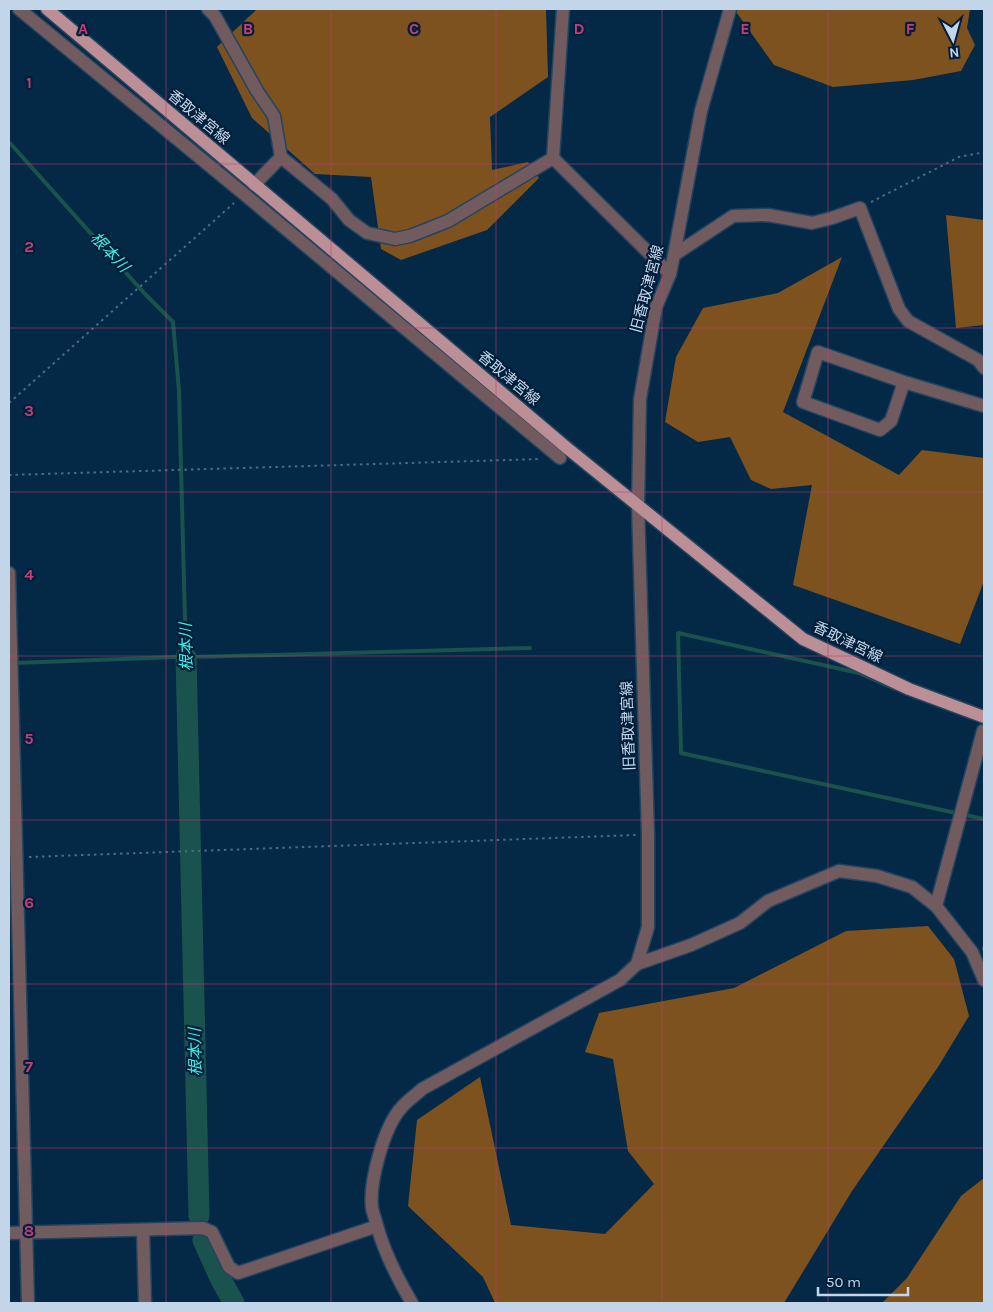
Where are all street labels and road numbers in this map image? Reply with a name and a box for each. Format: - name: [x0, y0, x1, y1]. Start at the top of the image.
- street label: 香取津宮線: [164, 86, 234, 148]
- street label: 旧香取津宮線: [627, 243, 667, 335]
- street label: 香取津宮線: [474, 347, 544, 409]
- street label: 香取津宮線: [810, 617, 886, 667]
- street label: 旧香取津宮線: [617, 681, 639, 771]

